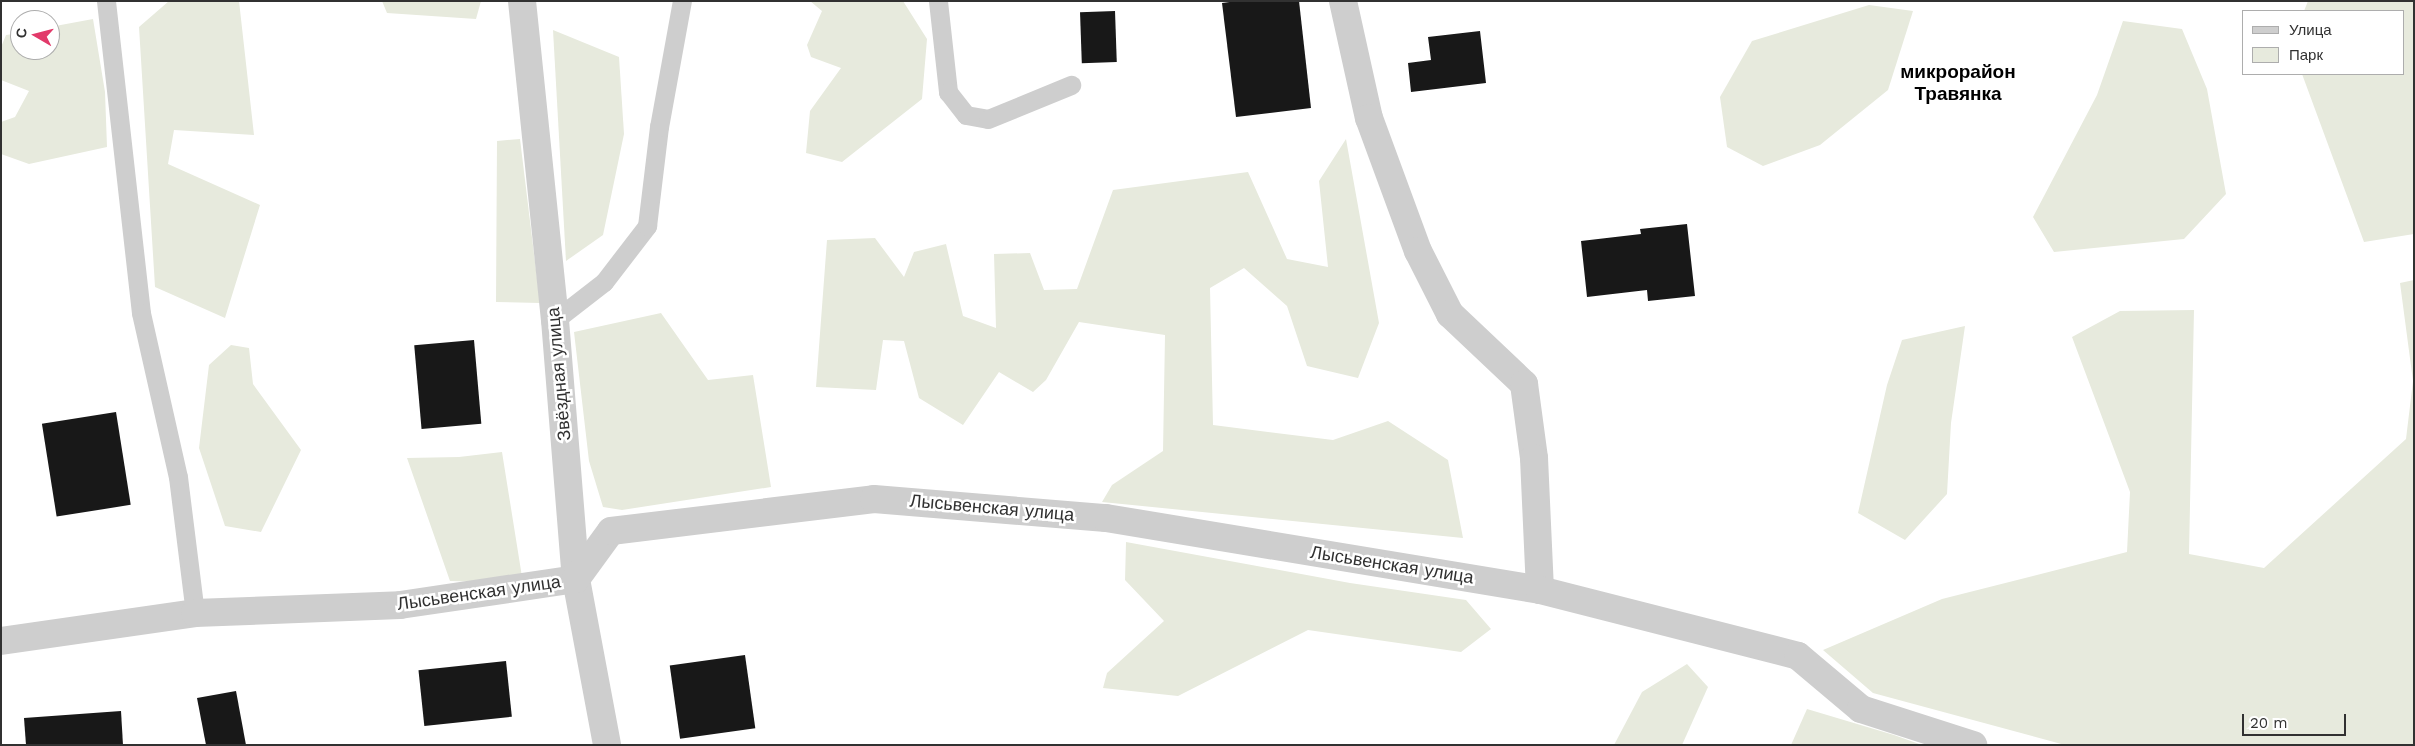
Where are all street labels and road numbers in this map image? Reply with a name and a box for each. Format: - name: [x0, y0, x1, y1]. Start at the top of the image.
- street label: Звёздная улица: [542, 306, 576, 442]
- street label: Лысьвенская улица: [909, 490, 1075, 526]
- street label: Лысьвенская улица: [1309, 541, 1475, 589]
- street label: Лысьвенская улица: [396, 571, 562, 615]

